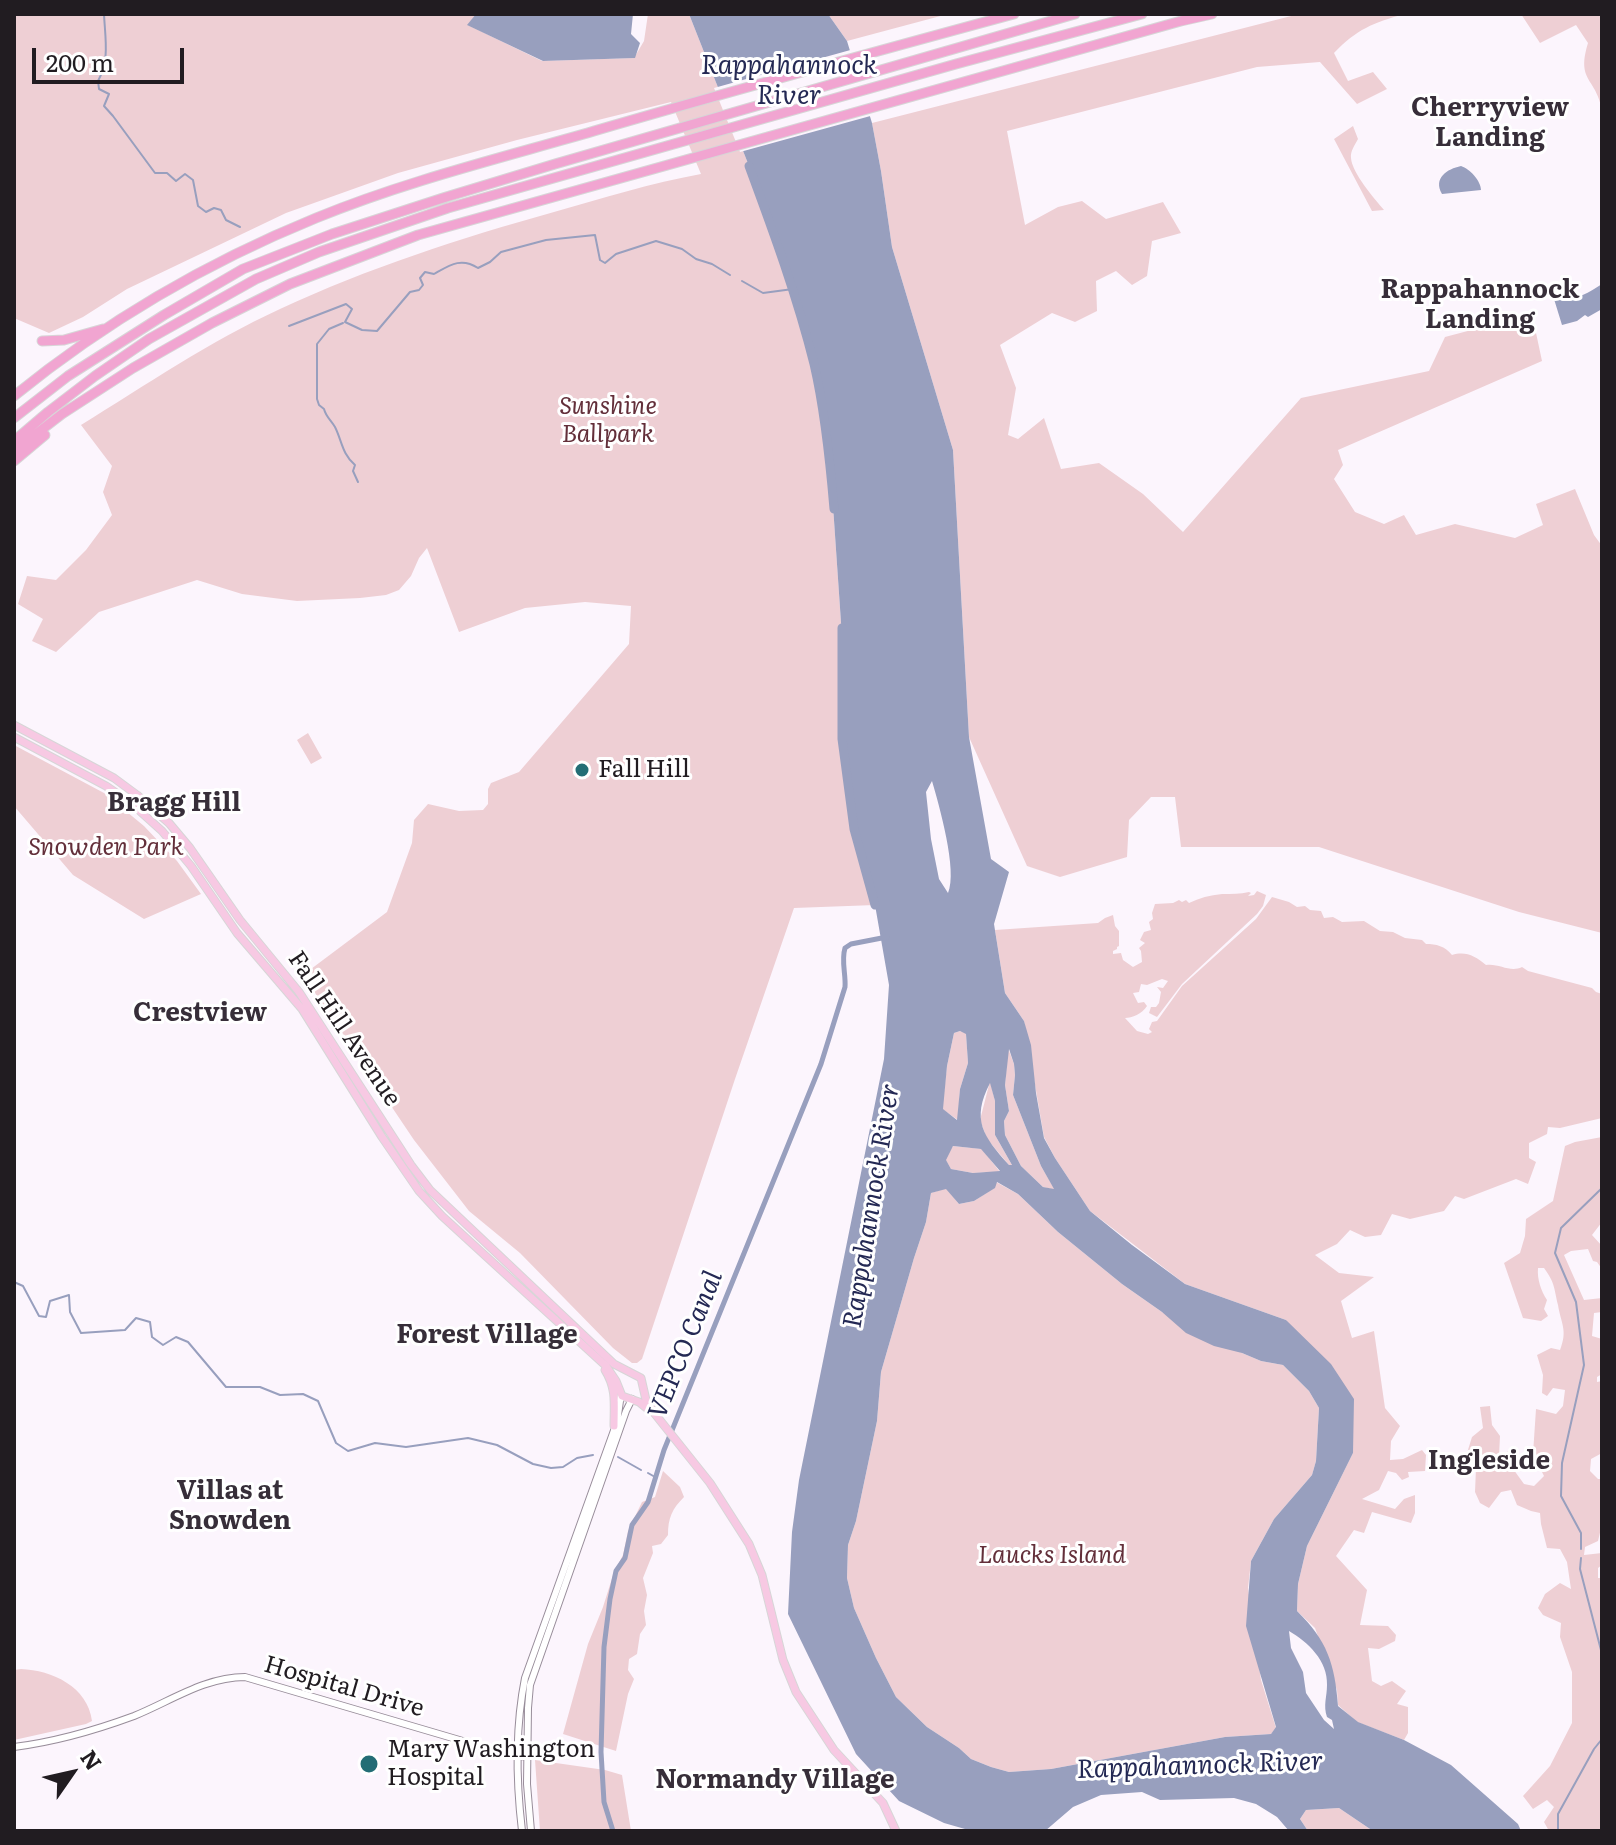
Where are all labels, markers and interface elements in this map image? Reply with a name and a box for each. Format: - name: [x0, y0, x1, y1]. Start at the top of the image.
- scale bar: [36, 32, 188, 82]
- text: 200 m: [46, 44, 114, 79]
- water label: Rappahannock River: [701, 50, 877, 112]
- district label: Cherryview Landing: [1411, 92, 1569, 154]
- district label: Rappahannock Landing: [1380, 274, 1580, 336]
- park label: Sunshine Ballpark: [559, 393, 657, 449]
- place label: Fall Hill: [598, 756, 690, 784]
- marker: Fall Hill: [573, 761, 591, 779]
- district label: Bragg Hill: [107, 787, 241, 819]
- park label: Snowden Park: [28, 834, 184, 862]
- street label: Fall Hill Avenue: [281, 946, 407, 1112]
- district label: Crestview: [133, 997, 267, 1029]
- water label: Rappahannock River: [837, 1082, 907, 1330]
- water label: VEPCO Canal: [642, 1267, 730, 1423]
- district label: Forest Village: [396, 1319, 578, 1351]
- district label: Ingleside: [1428, 1445, 1550, 1477]
- district label: Villas at Snowden: [169, 1475, 291, 1536]
- park label: Laucks Island: [978, 1542, 1126, 1570]
- street label: Hospital Drive: [261, 1650, 427, 1724]
- north arrow: [32, 1733, 112, 1813]
- place label: Mary Washington Hospital: [387, 1736, 595, 1792]
- text: N: [73, 1742, 111, 1776]
- water label: Rappahannock River: [1076, 1746, 1324, 1786]
- marker: Mary Washington Hospital: [358, 1753, 380, 1775]
- district label: Normandy Village: [655, 1764, 895, 1796]

